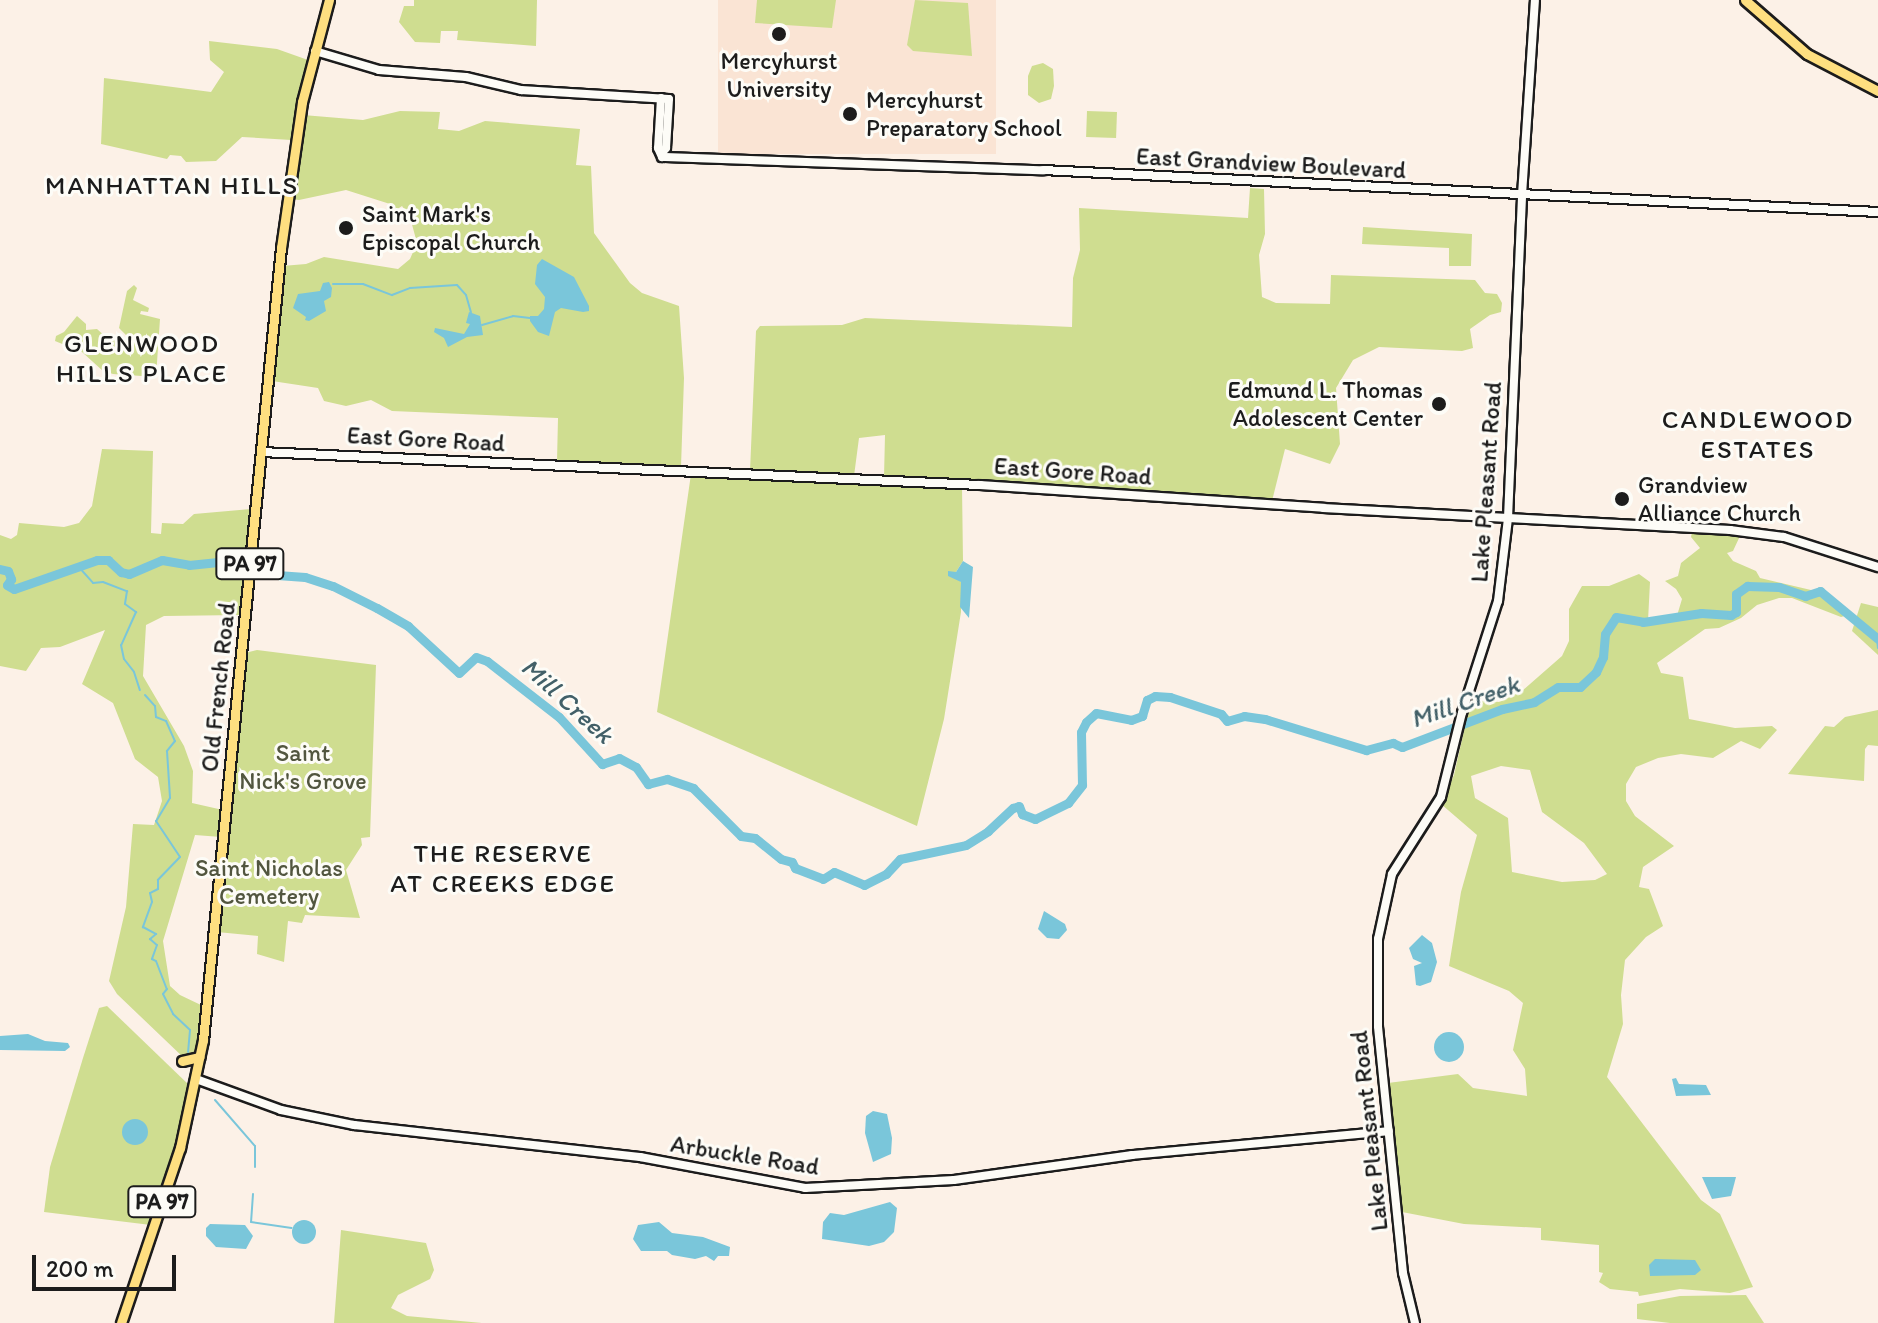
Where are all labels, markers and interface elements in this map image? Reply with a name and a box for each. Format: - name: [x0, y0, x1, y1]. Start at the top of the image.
- marker: Mercyhurst University: [770, 25, 788, 43]
- place label: Mercyhurst University: [721, 47, 837, 103]
- place label: Mercyhurst Preparatory School: [866, 86, 1062, 142]
- marker: Mercyhurst Preparatory School: [841, 105, 859, 123]
- street label: East Grandview Boulevard: [1135, 142, 1407, 184]
- district label: MANHATTAN HILLS: [43, 170, 301, 202]
- place label: Saint Mark's Episcopal Church: [362, 200, 540, 256]
- marker: Saint Mark's Episcopal Church: [337, 219, 355, 237]
- district label: GLENWOOD HILLS PLACE: [56, 328, 228, 390]
- place label: Edmund L. Thomas Adolescent Center: [1228, 376, 1423, 432]
- street label: Lake Pleasant Road: [1465, 381, 1507, 583]
- marker: Edmund L. Thomas Adolescent Center: [1430, 395, 1448, 413]
- district label: CANDLEWOOD ESTATES: [1662, 404, 1854, 466]
- street label: East Gore Road: [347, 420, 505, 458]
- street label: East Gore Road: [993, 451, 1153, 491]
- place label: Grandview Alliance Church: [1638, 471, 1802, 527]
- marker: Grandview Alliance Church: [1613, 490, 1631, 508]
- road number: PA 97: [214, 546, 286, 582]
- street label: Old French Road: [195, 601, 241, 773]
- water label: Mill Creek: [515, 652, 619, 750]
- water label: Mill Creek: [1407, 669, 1523, 735]
- park label: Saint Nick's Grove: [239, 739, 367, 795]
- district label: THE RESERVE AT CREEKS EDGE: [390, 838, 616, 900]
- park label: Saint Nicholas Cemetery: [195, 854, 343, 910]
- street label: Lake Pleasant Road: [1344, 1030, 1394, 1232]
- street label: Arbuckle Road: [669, 1129, 821, 1181]
- road number: PA 97: [126, 1184, 198, 1220]
- scale bar: [36, 1239, 180, 1289]
- text: 200 m: [46, 1254, 114, 1283]

